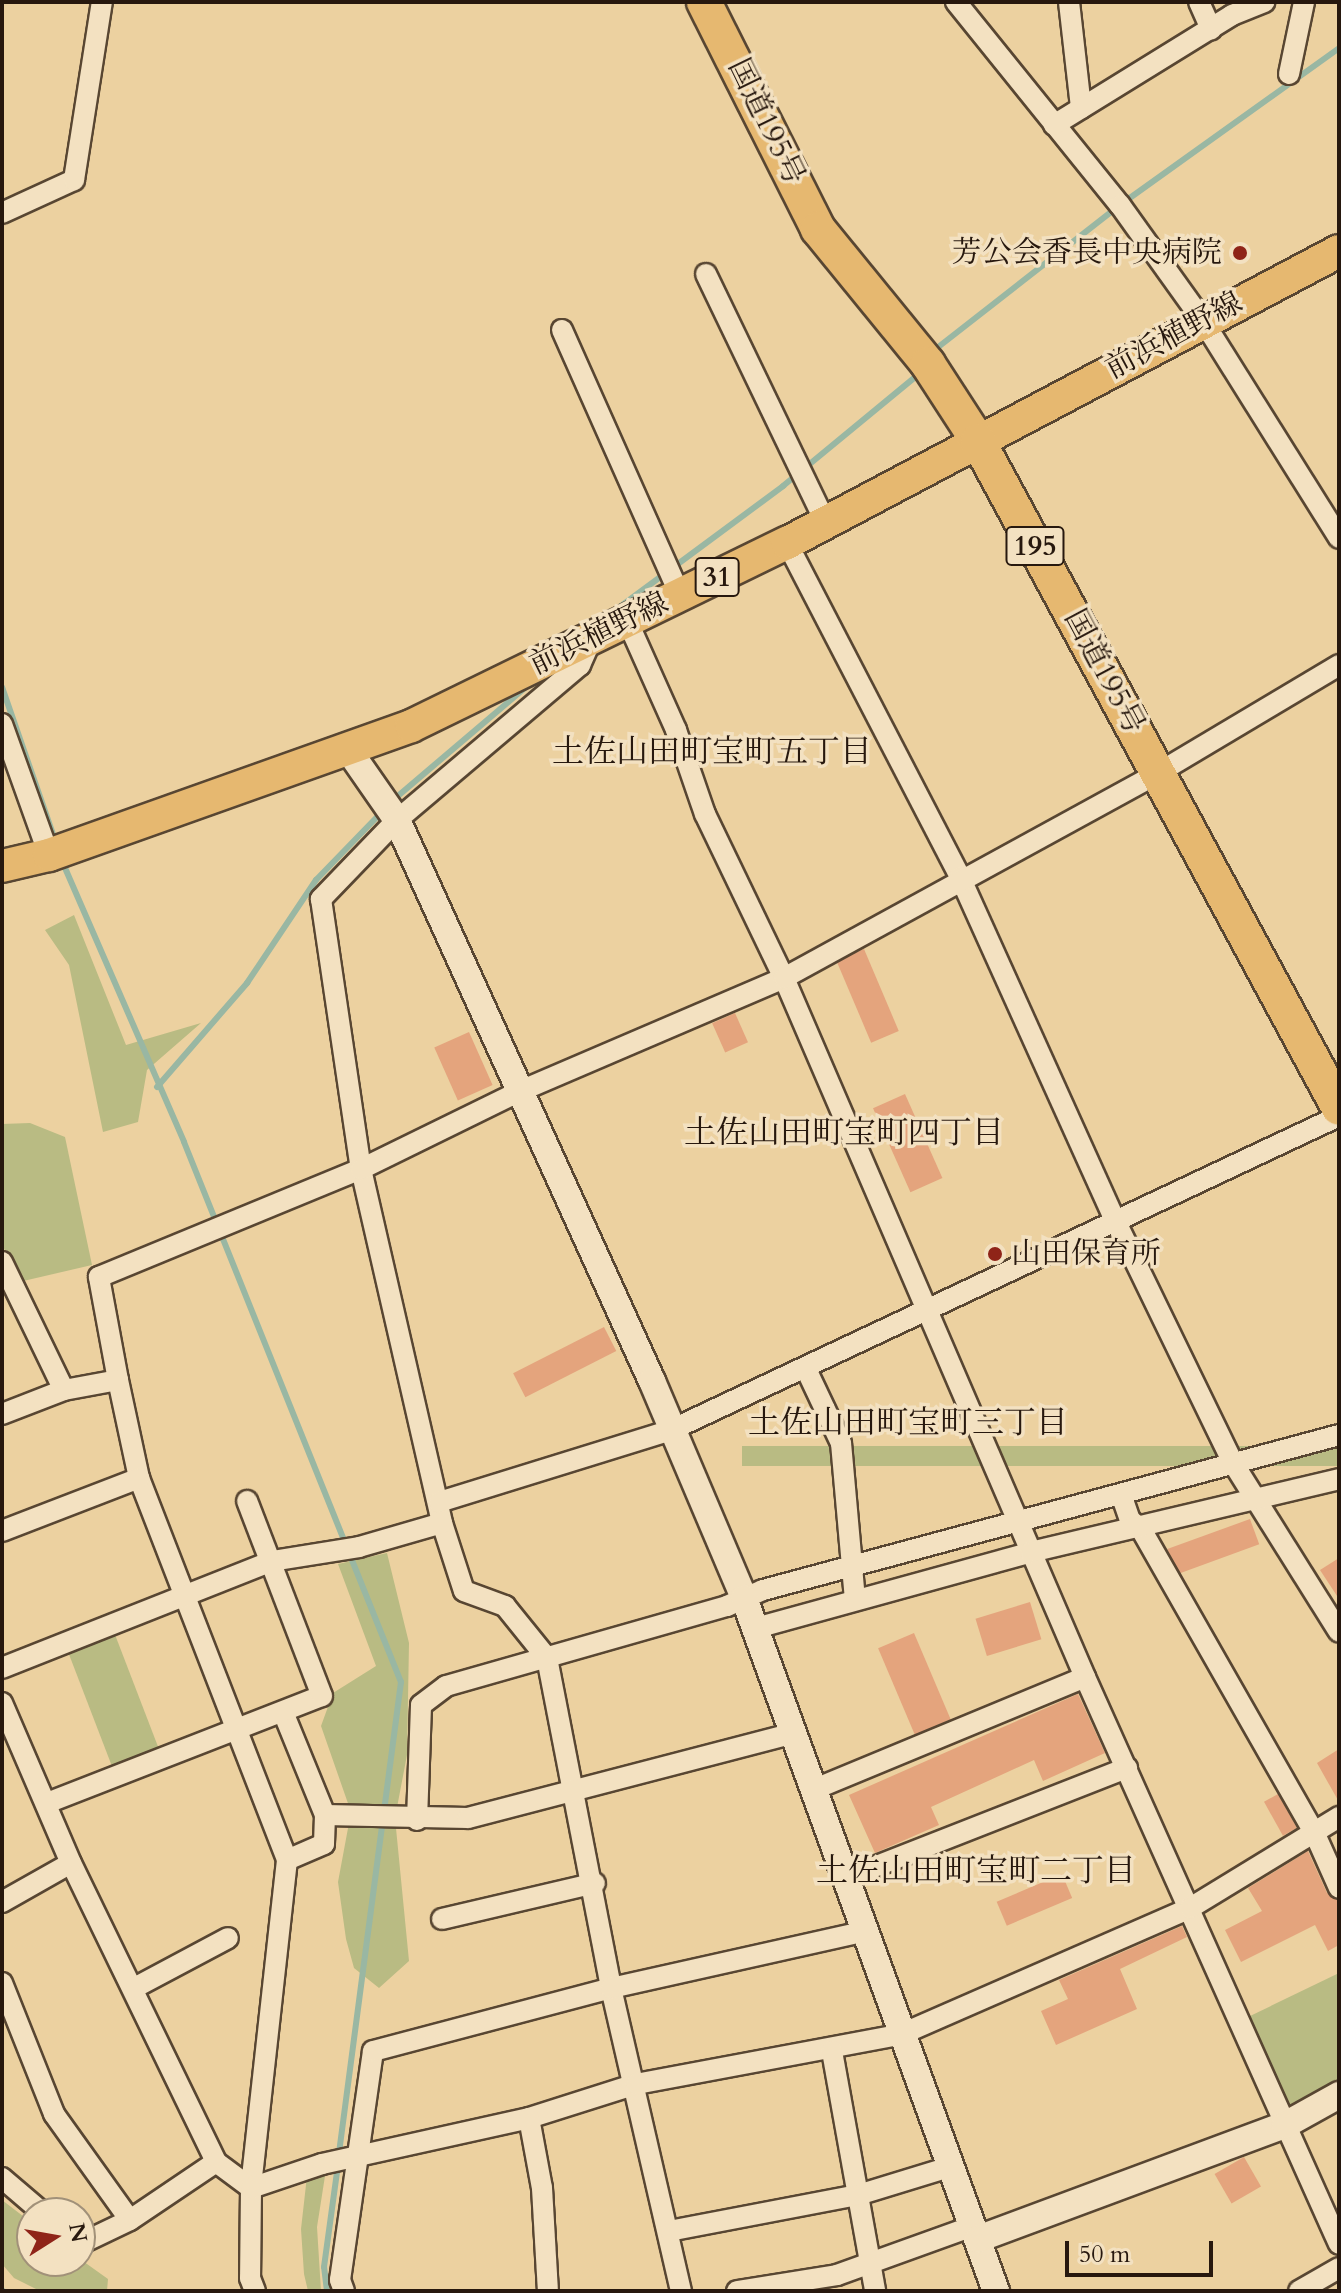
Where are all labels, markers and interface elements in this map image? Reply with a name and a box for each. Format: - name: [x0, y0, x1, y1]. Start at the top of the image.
- street label: 国道195号: [720, 53, 812, 191]
- place label: 芳公会香長中央病院: [952, 235, 1222, 271]
- marker: 芳公会香長中央病院: [1229, 242, 1251, 264]
- street label: 前浜植野線: [1099, 285, 1249, 387]
- road number: 195: [1005, 522, 1065, 570]
- road number: 31: [693, 553, 741, 601]
- street label: 前浜植野線: [524, 585, 674, 683]
- street label: 国道195号: [1056, 603, 1152, 741]
- district label: 土佐山田町宝町五丁目: [552, 733, 872, 771]
- district label: 土佐山田町宝町四丁目: [684, 1114, 1004, 1152]
- place label: 山田保育所: [1011, 1236, 1161, 1272]
- marker: 山田保育所: [986, 1245, 1004, 1263]
- district label: 土佐山田町宝町三丁目: [748, 1404, 1068, 1442]
- district label: 土佐山田町宝町二丁目: [816, 1852, 1136, 1890]
- north arrow: [16, 2197, 96, 2277]
- text: N: [61, 2221, 94, 2245]
- scale bar: [1069, 2225, 1217, 2275]
- text: 50 m: [1079, 2238, 1130, 2271]

